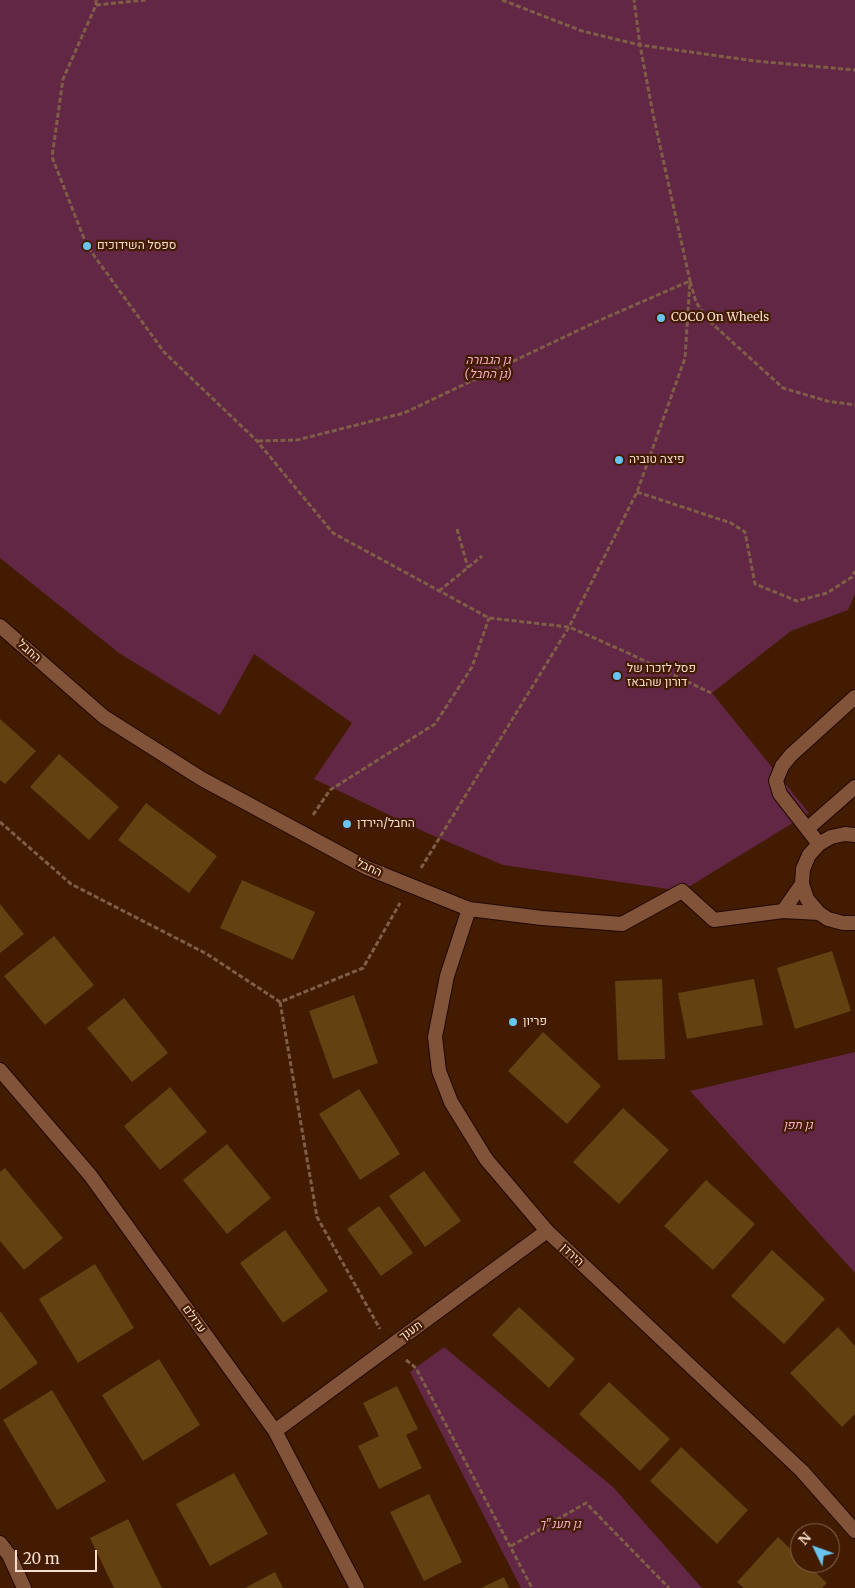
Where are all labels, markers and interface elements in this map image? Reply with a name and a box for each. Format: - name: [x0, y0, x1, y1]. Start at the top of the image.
- place label: ספסל השידוכים: [97, 239, 177, 253]
- marker: ספסל השידוכים: [81, 240, 93, 252]
- place label: COCO On Wheels: [671, 311, 769, 325]
- marker: COCO On Wheels: [655, 312, 667, 324]
- park label: גן הגבורה (גן החבל): [464, 354, 512, 382]
- place label: פיצה טוביה: [629, 453, 685, 467]
- marker: פיצה טוביה: [613, 454, 625, 466]
- street label: החבל: [14, 637, 44, 665]
- place label: פסל לזכרו של דורון שהבאז: [627, 662, 696, 690]
- marker: פסל לזכרו של דורון שהבאז: [611, 670, 623, 682]
- place label: החבל/הירדן: [357, 817, 415, 831]
- marker: החבל/הירדן: [341, 818, 353, 830]
- street label: החבל: [354, 856, 384, 880]
- place label: פריון: [523, 1015, 547, 1029]
- marker: פריון: [507, 1016, 519, 1028]
- park label: גן תפן: [783, 1119, 813, 1133]
- street label: הירדן: [557, 1241, 587, 1269]
- street label: עדולם: [179, 1302, 209, 1336]
- street label: תענך: [397, 1318, 425, 1344]
- park label: גן תענ"ך: [539, 1518, 581, 1532]
- north arrow: [790, 1523, 840, 1573]
- text: N: [794, 1528, 815, 1549]
- scale bar: [18, 1540, 100, 1572]
- text: 20 m: [23, 1549, 60, 1568]

